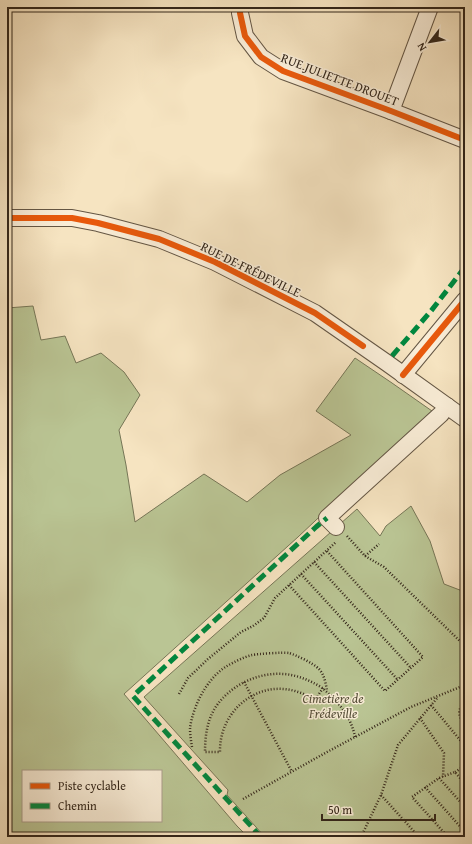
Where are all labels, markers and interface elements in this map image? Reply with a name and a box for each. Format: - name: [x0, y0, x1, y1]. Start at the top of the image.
- north arrow: [410, 22, 450, 62]
- text: N: [412, 39, 430, 54]
- street label: RUE JULIETTE DROUET: [278, 48, 402, 111]
- street label: RUE DE FRÉDEVILLE: [197, 237, 305, 302]
- park label: Cimetière de Frédeville: [302, 689, 364, 723]
- legend: [22, 770, 162, 822]
- text: Piste cyclable: [58, 777, 126, 794]
- scale bar: [322, 796, 435, 822]
- text: Chemin: [58, 797, 97, 814]
- text: 50 m: [328, 801, 352, 818]

